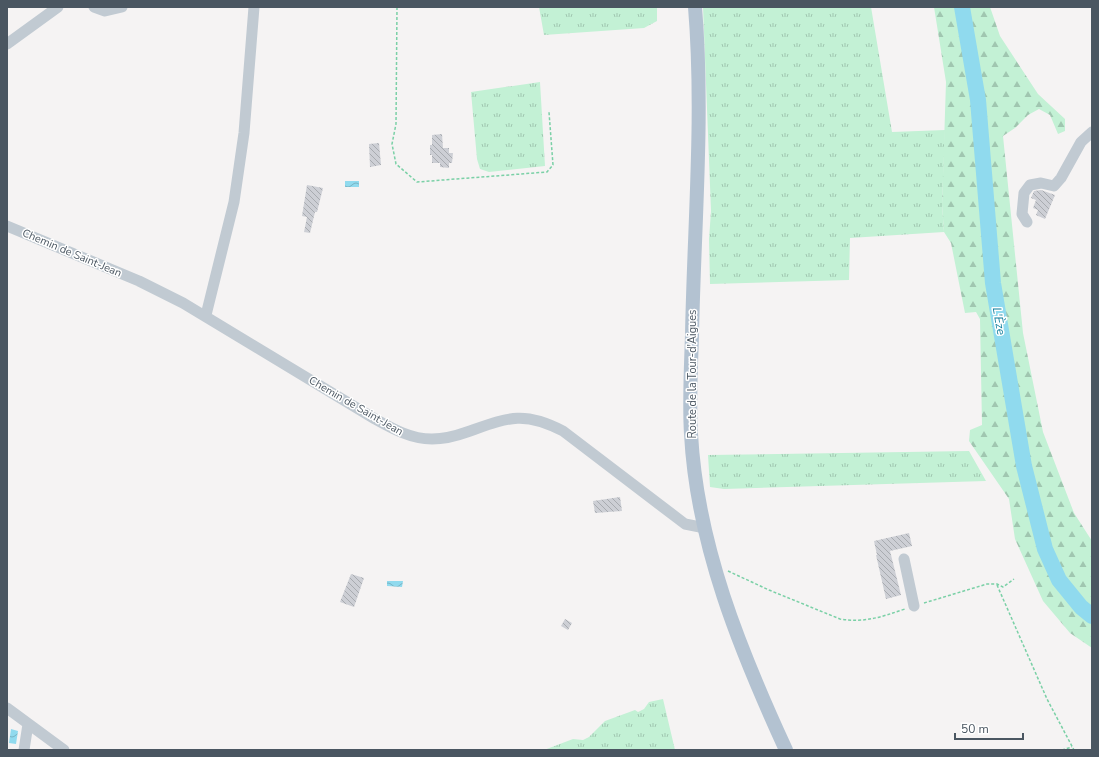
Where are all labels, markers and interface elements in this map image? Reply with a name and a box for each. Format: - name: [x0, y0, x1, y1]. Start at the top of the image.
- street label: Chemin de Saint-Jean: [20, 225, 124, 281]
- water label: L'Èze: [989, 306, 1009, 337]
- street label: Route de la Tour-d'Aigues: [685, 310, 700, 438]
- street label: Chemin de Saint-Jean: [306, 373, 406, 439]
- scale bar: [955, 715, 1023, 741]
- text: 50 m: [961, 721, 989, 737]

